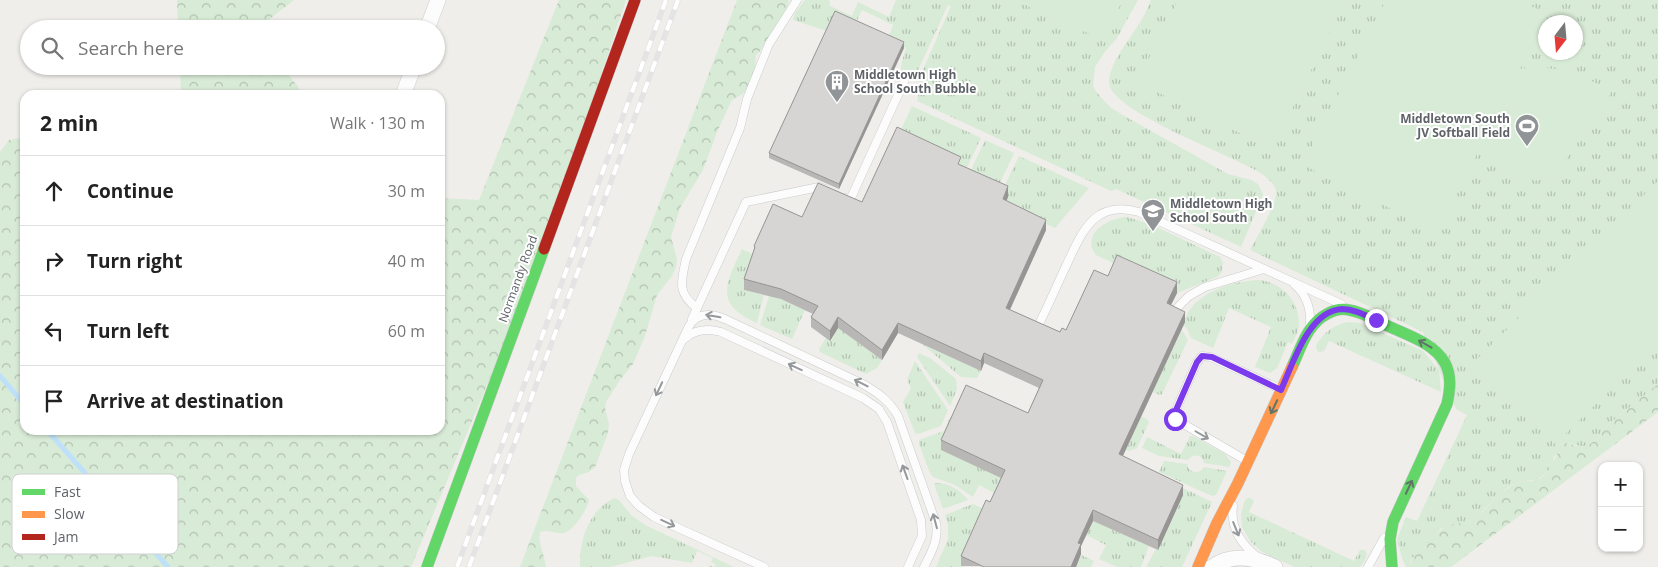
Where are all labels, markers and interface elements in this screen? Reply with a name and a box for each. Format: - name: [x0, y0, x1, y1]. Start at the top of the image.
- north arrow: [1538, 15, 1583, 60]
- search box: [20, 20, 445, 75]
- icon: search: [38, 34, 66, 62]
- text: Search here: [78, 35, 184, 61]
- place label: Middletown High School South Bubble: [854, 66, 976, 97]
- building icon: Middletown High School South Bubble: [824, 69, 850, 103]
- text: 2 min: [40, 109, 98, 137]
- place label: Middletown South JV Softball Field: [1400, 110, 1510, 141]
- text: Walk · 130 m: [330, 112, 425, 134]
- sports icon: Middletown South JV Softball Field: [1514, 113, 1540, 147]
- icon: ahead: [40, 177, 68, 205]
- text: Continue: [87, 178, 174, 204]
- text: 30 m: [388, 180, 425, 202]
- place label: Middletown High School South: [1170, 195, 1272, 226]
- school or university icon: Middletown High School South: [1140, 198, 1166, 232]
- street label: Normandy Road: [494, 233, 541, 325]
- icon: right: [40, 247, 68, 275]
- text: Turn right: [87, 248, 182, 274]
- text: 40 m: [388, 250, 425, 272]
- route end: [1365, 309, 1388, 332]
- one-way arrow: [706, 310, 722, 320]
- icon: left: [40, 317, 68, 345]
- text: Turn left: [87, 318, 169, 344]
- text: 60 m: [388, 320, 425, 342]
- one-way arrow: [1419, 338, 1433, 348]
- one-way arrow: [788, 361, 803, 371]
- one-way arrow: [854, 378, 869, 387]
- one-way arrow: [654, 381, 664, 396]
- icon: arrive: [40, 387, 68, 415]
- text: Arrive at destination: [87, 388, 284, 414]
- one-way arrow: [1268, 399, 1278, 414]
- route start: [1164, 408, 1187, 431]
- one-way arrow: [1195, 431, 1209, 441]
- map controls: [1598, 462, 1643, 552]
- button: +: [1598, 462, 1643, 507]
- one-way arrow: [900, 465, 909, 480]
- legend: [12, 474, 178, 554]
- one-way arrow: [1404, 480, 1414, 495]
- text: Fast: [54, 482, 81, 501]
- text: Slow: [54, 504, 85, 523]
- button: −: [1598, 507, 1643, 552]
- one-way arrow: [930, 514, 939, 530]
- one-way arrow: [660, 518, 675, 528]
- one-way arrow: [1232, 521, 1241, 536]
- text: Jam: [52, 527, 79, 546]

